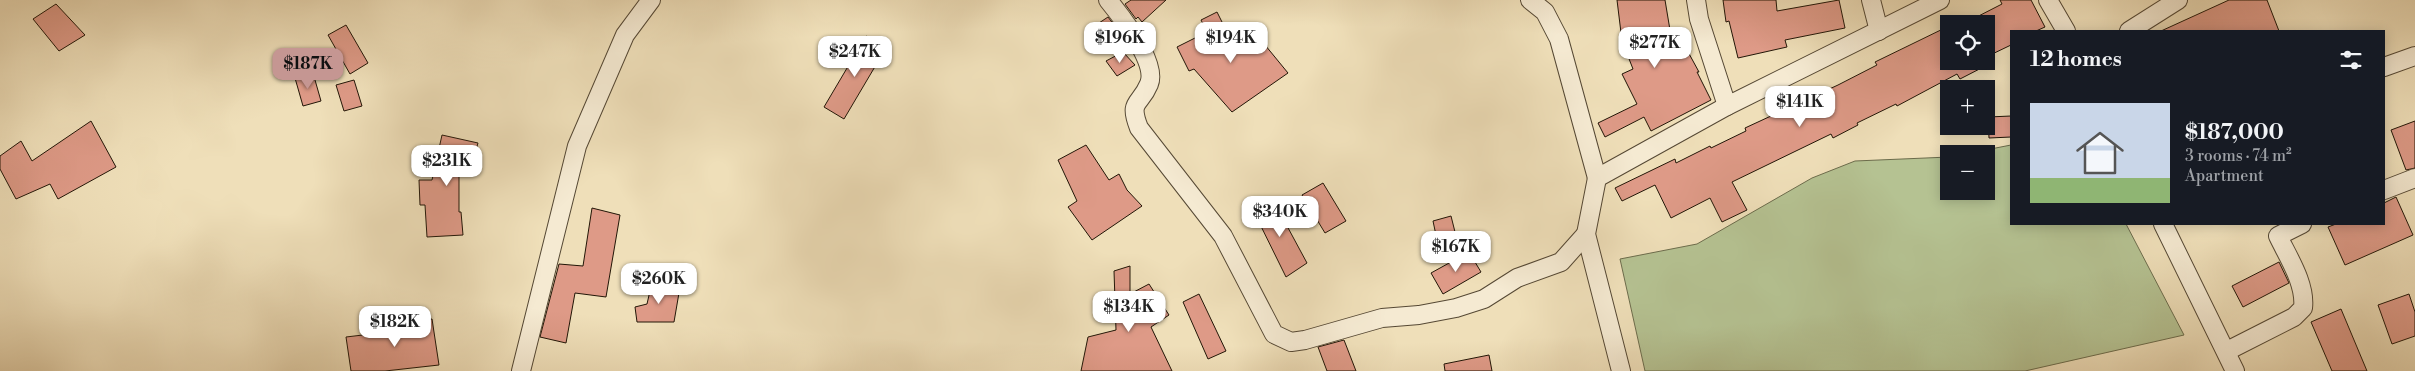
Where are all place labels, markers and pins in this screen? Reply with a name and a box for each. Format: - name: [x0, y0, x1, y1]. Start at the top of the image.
- pin: $196K: [1085, 22, 1155, 64]
- pin: $194K: [1196, 22, 1266, 64]
- pin: $277K: [1620, 27, 1690, 69]
- pin: $247K: [820, 36, 890, 78]
- pin: $187K: [273, 48, 343, 90]
- pin: $141K: [1765, 86, 1835, 128]
- pin: $231K: [412, 144, 482, 187]
- pin: $340K: [1245, 196, 1315, 238]
- pin: $167K: [1421, 230, 1491, 273]
- pin: $260K: [624, 262, 694, 305]
- pin: $134K: [1094, 290, 1164, 333]
- pin: $182K: [360, 306, 430, 348]

